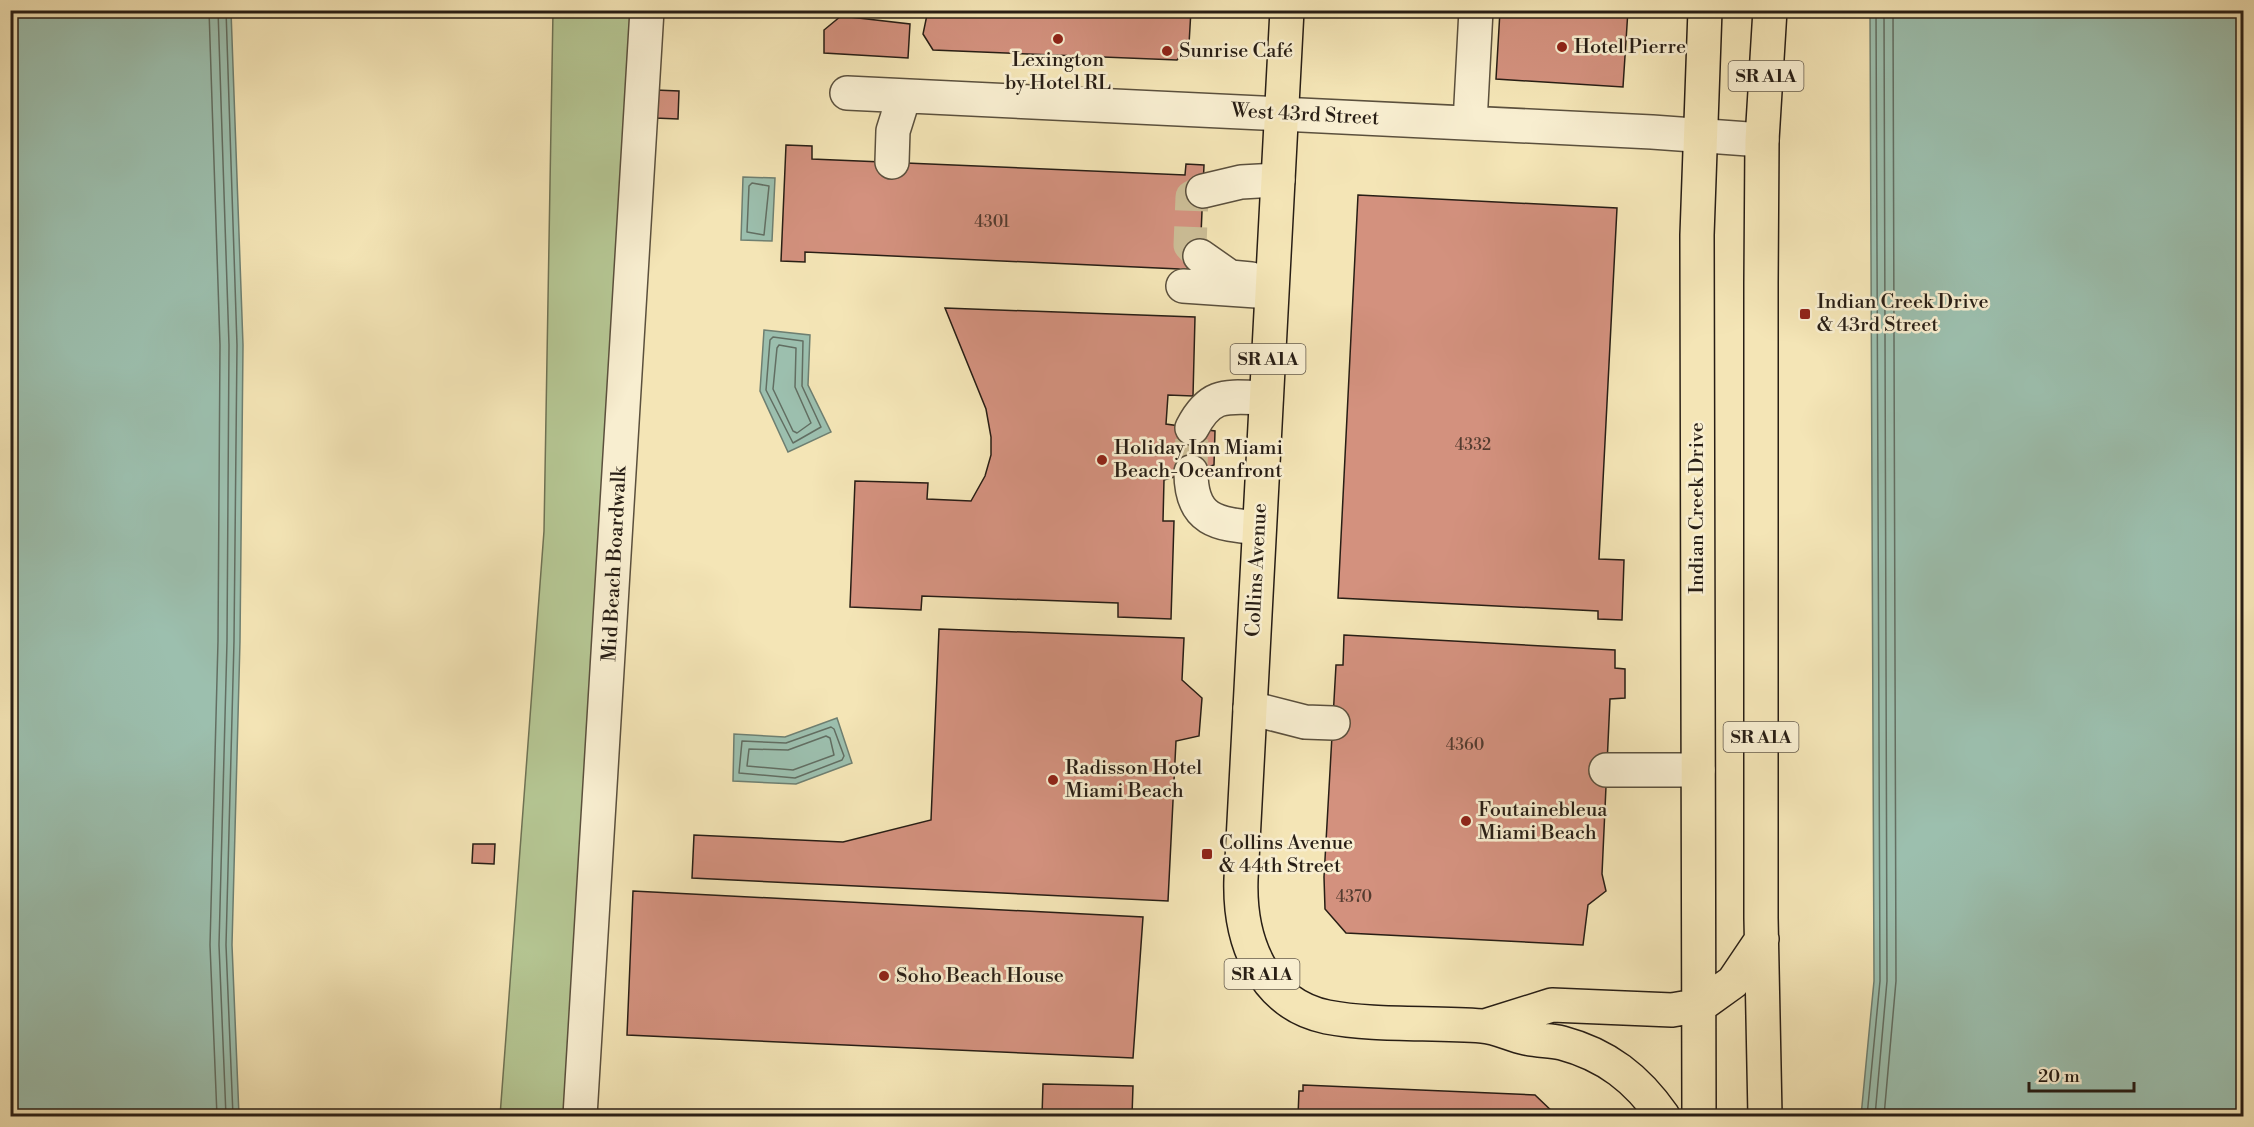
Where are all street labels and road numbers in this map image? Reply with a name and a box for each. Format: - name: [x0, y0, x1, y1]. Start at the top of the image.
- road number: SR A1A: [1728, 61, 1804, 91]
- street label: West 43rd Street: [1229, 99, 1380, 131]
- road number: SR A1A: [1230, 344, 1306, 374]
- street label: Indian Creek Drive: [1685, 422, 1710, 594]
- street label: Mid Beach Boardwalk: [597, 464, 633, 662]
- street label: Collins Avenue: [1241, 502, 1273, 638]
- road number: SR A1A: [1724, 722, 1798, 752]
- road number: SR A1A: [1224, 959, 1300, 989]

